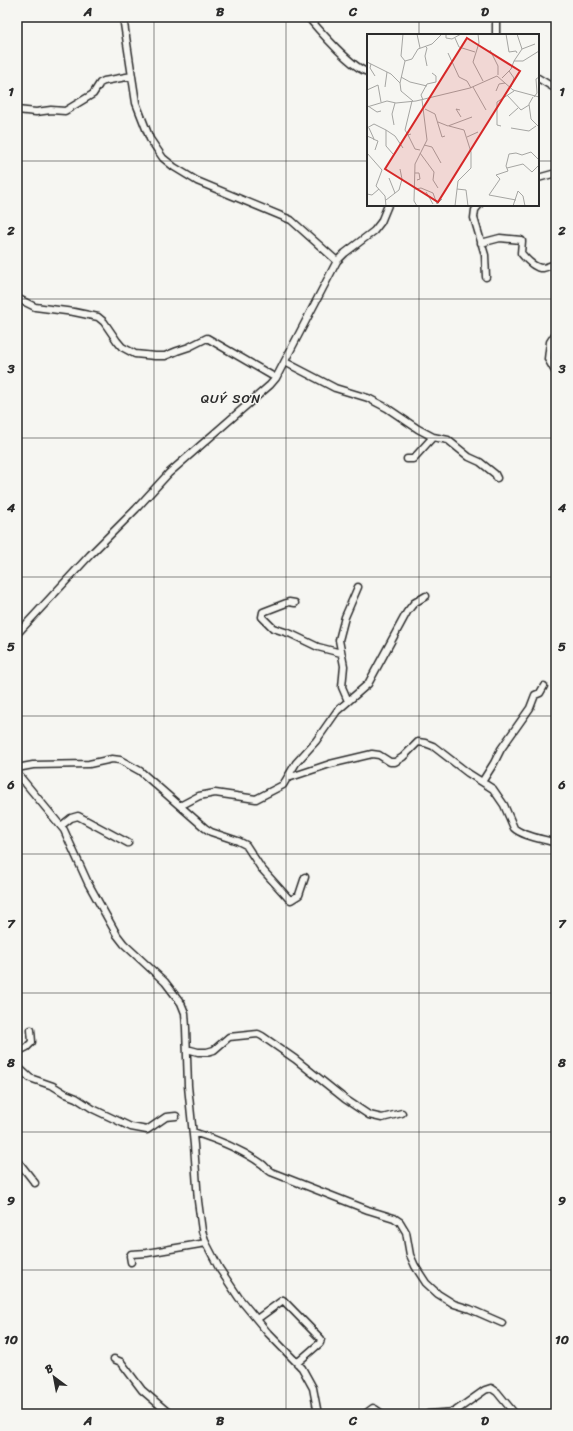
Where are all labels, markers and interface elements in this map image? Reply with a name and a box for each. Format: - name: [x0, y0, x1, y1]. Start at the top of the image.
- text: A: [83, 0, 92, 23]
- text: B: [216, 0, 225, 23]
- text: C: [348, 0, 358, 23]
- text: D: [481, 0, 489, 23]
- inset map: [367, 34, 539, 206]
- text: 1: [8, 80, 14, 103]
- text: 1: [559, 80, 565, 103]
- text: 2: [6, 219, 15, 242]
- text: 2: [557, 219, 566, 242]
- text: 3: [6, 357, 15, 380]
- text: 3: [557, 357, 566, 380]
- district label: QUÝ SƠN: [201, 387, 261, 410]
- text: 4: [6, 496, 16, 519]
- text: 4: [557, 496, 567, 519]
- text: 5: [7, 635, 15, 658]
- text: 5: [558, 635, 566, 658]
- text: 6: [6, 773, 15, 796]
- text: 6: [557, 773, 566, 796]
- text: 7: [7, 912, 16, 935]
- text: 7: [558, 912, 567, 935]
- text: 8: [6, 1051, 15, 1074]
- text: 8: [557, 1051, 566, 1074]
- text: 9: [7, 1189, 15, 1212]
- text: 9: [558, 1189, 566, 1212]
- text: 10: [4, 1328, 18, 1351]
- text: 10: [555, 1328, 569, 1351]
- north arrow: [34, 1357, 74, 1397]
- text: B: [41, 1359, 57, 1379]
- text: A: [83, 1409, 92, 1431]
- text: B: [216, 1409, 225, 1431]
- text: C: [348, 1409, 358, 1431]
- text: D: [481, 1409, 489, 1431]

